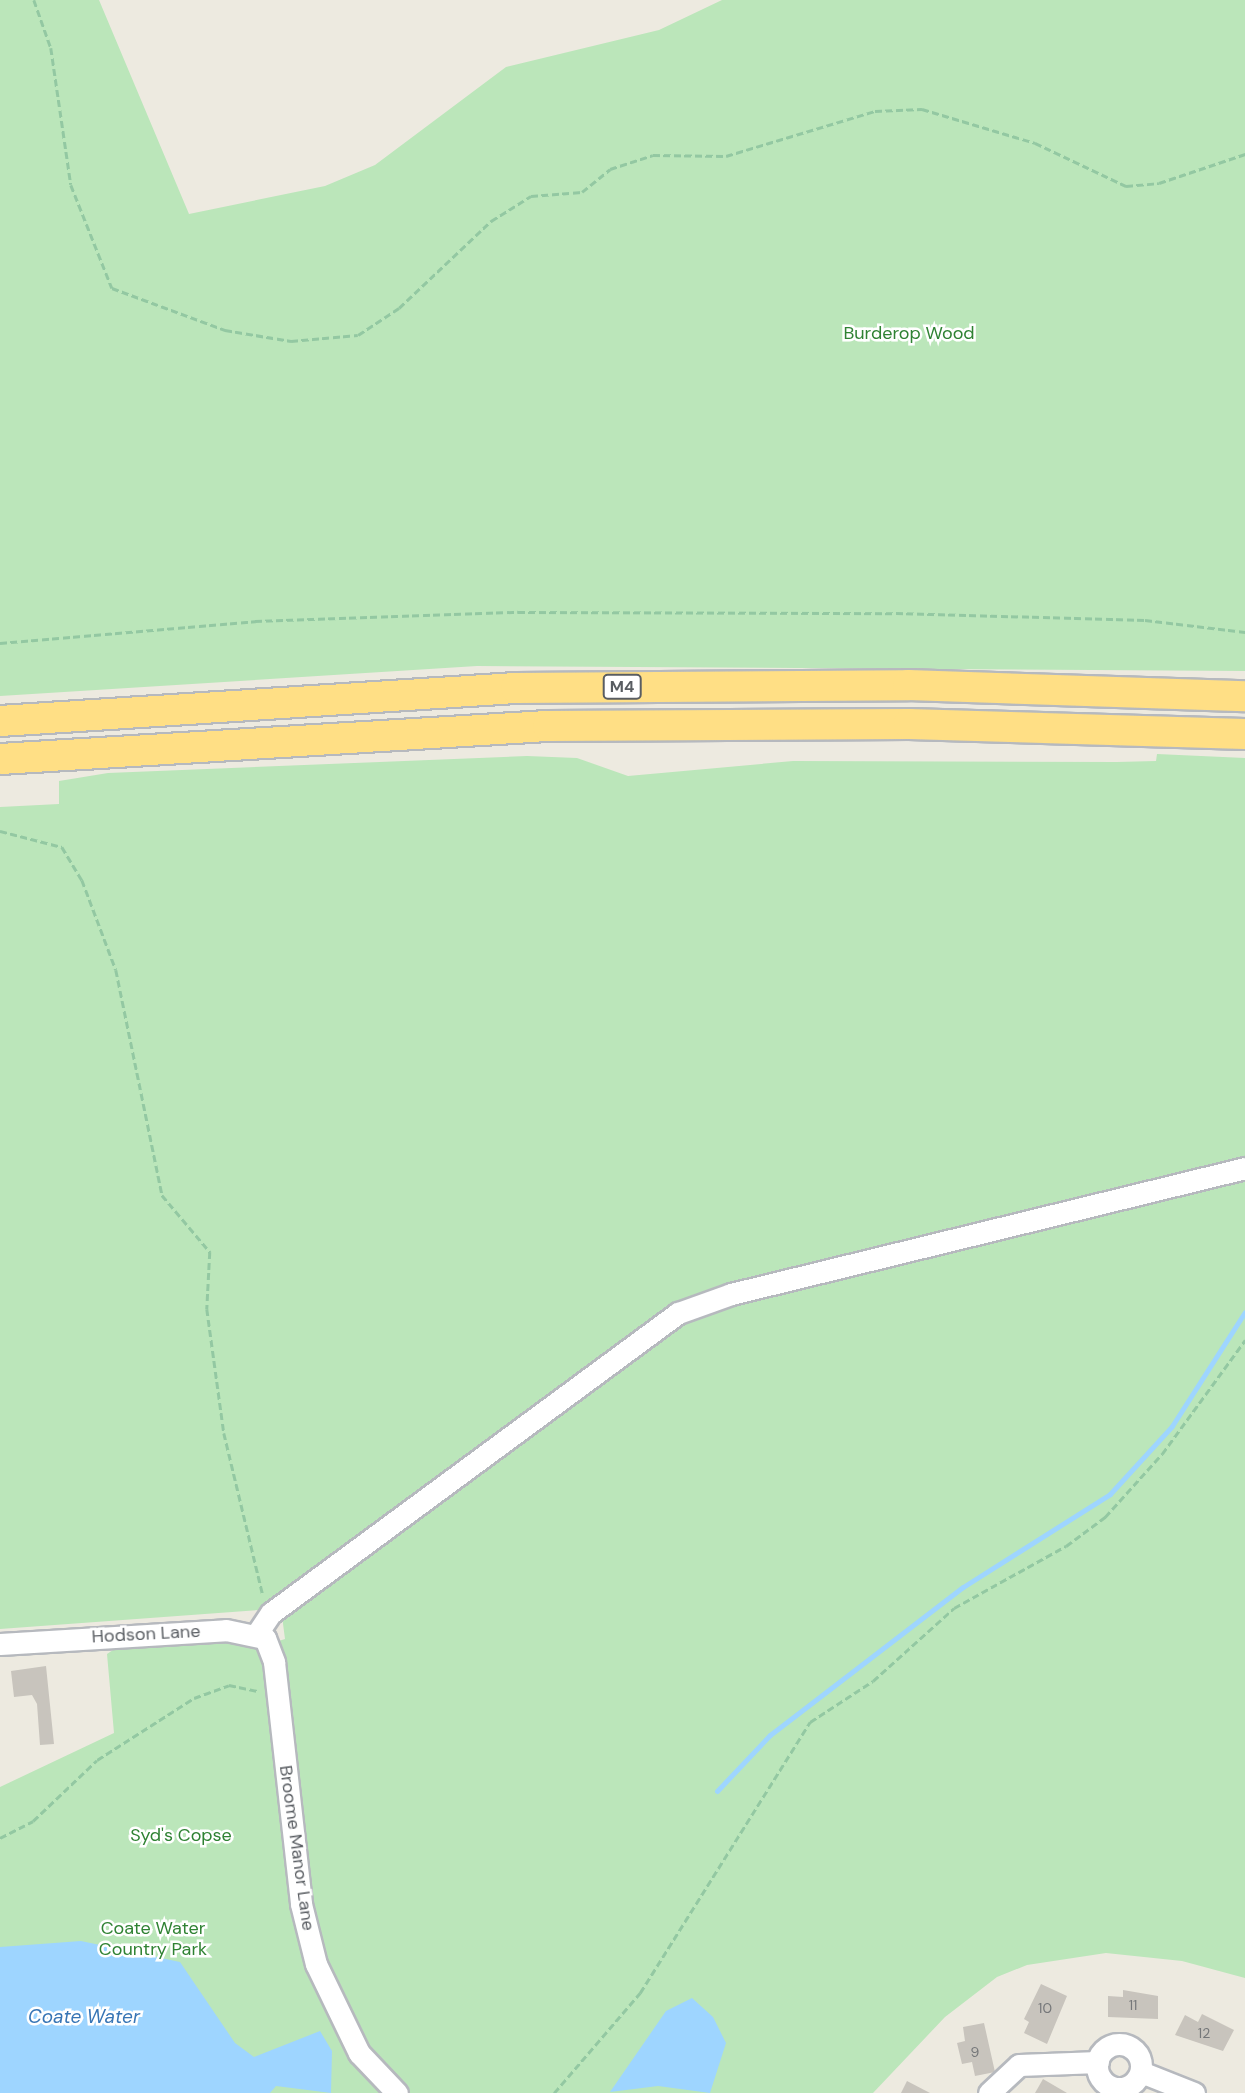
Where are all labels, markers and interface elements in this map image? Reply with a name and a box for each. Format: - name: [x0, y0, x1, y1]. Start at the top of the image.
- park label: Burderop Wood: [843, 322, 975, 344]
- road number: M4: [601, 674, 643, 700]
- street label: Hodson Lane: [91, 1620, 201, 1648]
- street label: Broome Manor Lane: [275, 1764, 319, 1932]
- park label: Syd's Copse: [130, 1824, 232, 1846]
- park label: Coate Water Country Park: [99, 1918, 207, 1960]
- house number: 11: [1129, 1997, 1137, 2013]
- house number: 10: [1038, 2000, 1052, 2016]
- water label: Coate Water: [28, 2006, 140, 2028]
- house number: 12: [1198, 2025, 1210, 2041]
- house number: 9: [971, 2044, 979, 2060]

